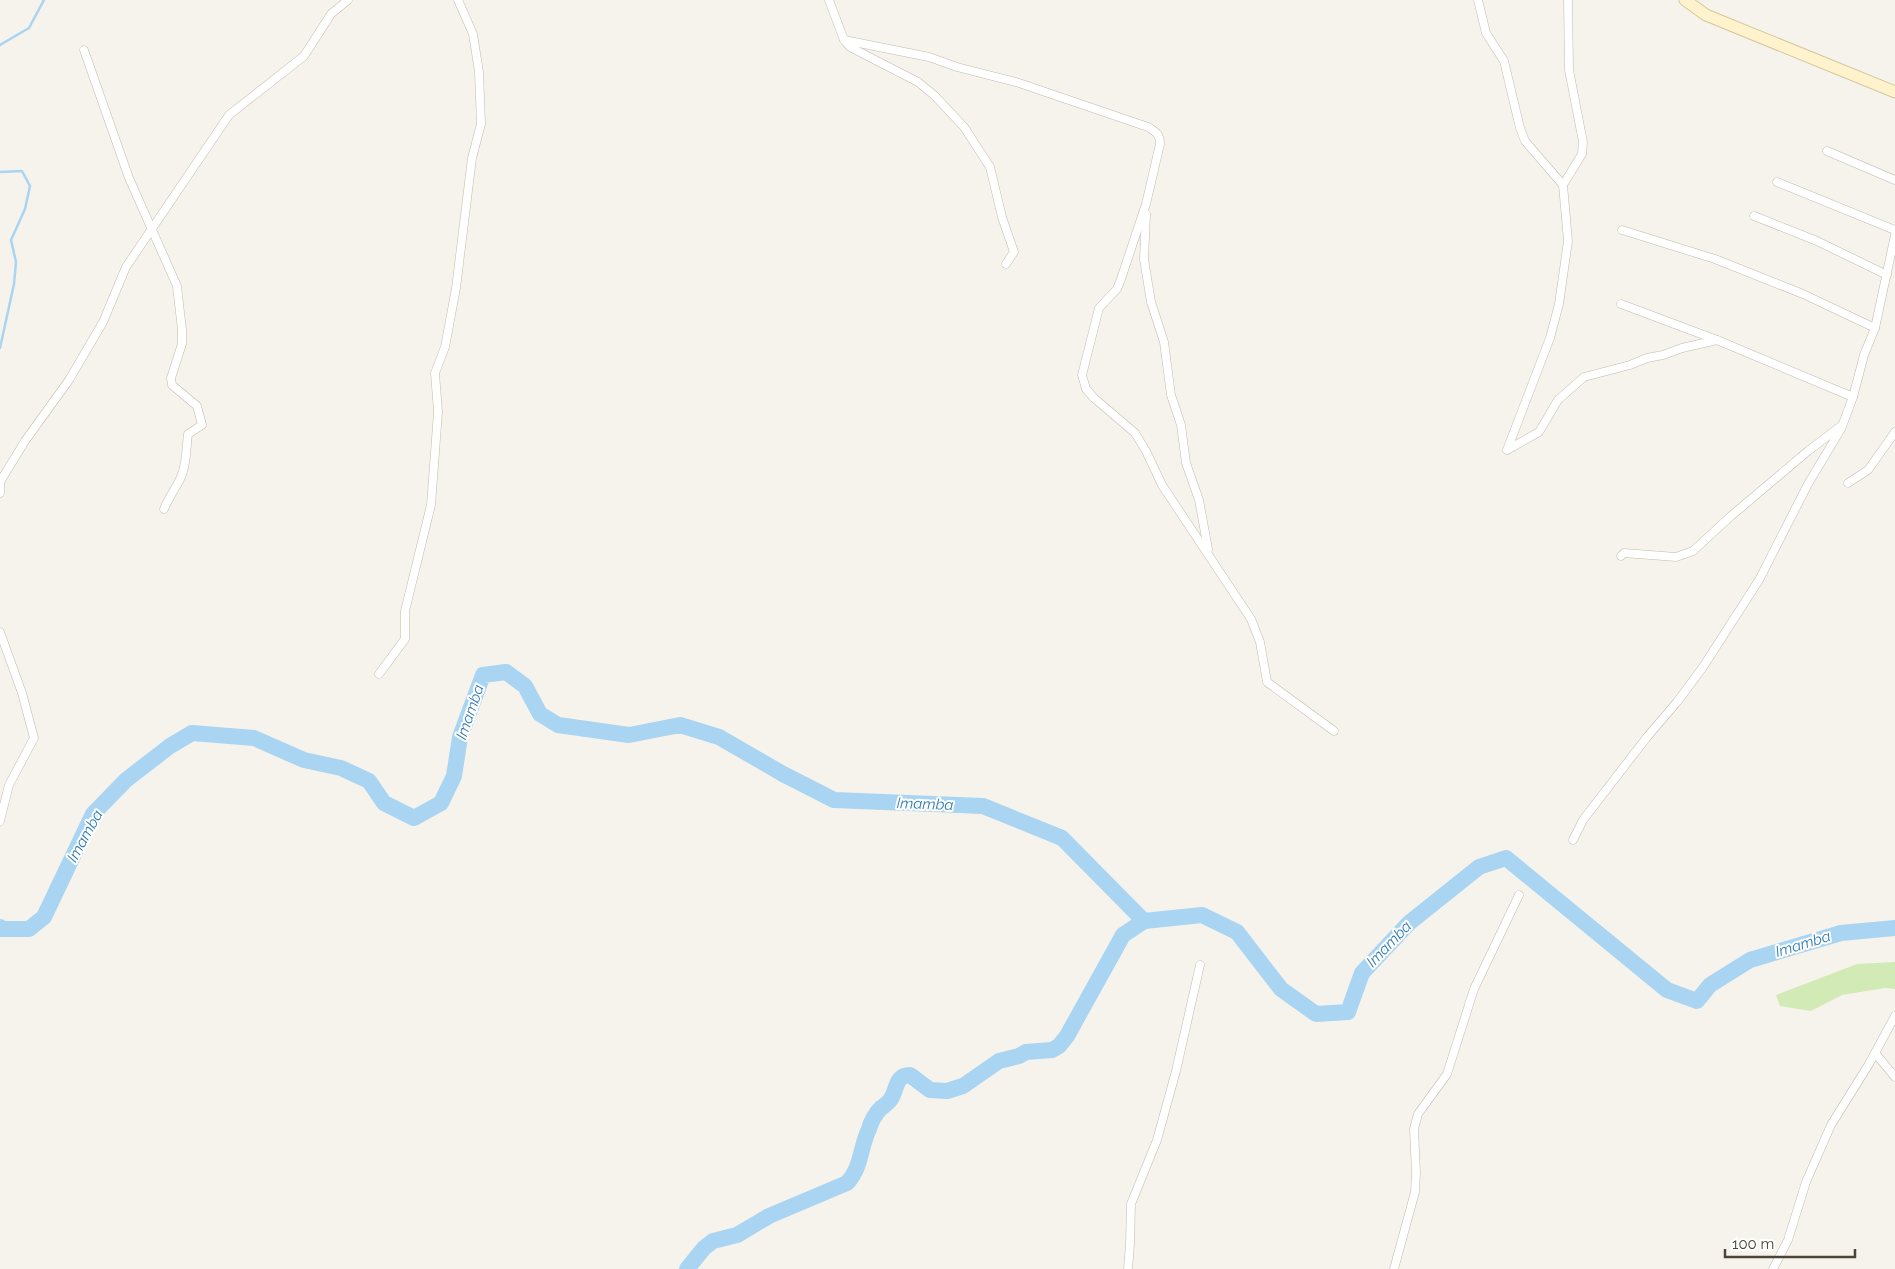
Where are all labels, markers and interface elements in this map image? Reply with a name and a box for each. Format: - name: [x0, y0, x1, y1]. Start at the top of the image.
- water label: Imamba: [452, 682, 488, 742]
- water label: Imamba: [896, 794, 954, 814]
- water label: Imamba: [63, 807, 107, 865]
- water label: Imamba: [1363, 917, 1415, 971]
- water label: Imamba: [1773, 927, 1833, 961]
- scale bar: [1725, 1226, 1855, 1258]
- text: 100 m: [1732, 1235, 1774, 1253]

